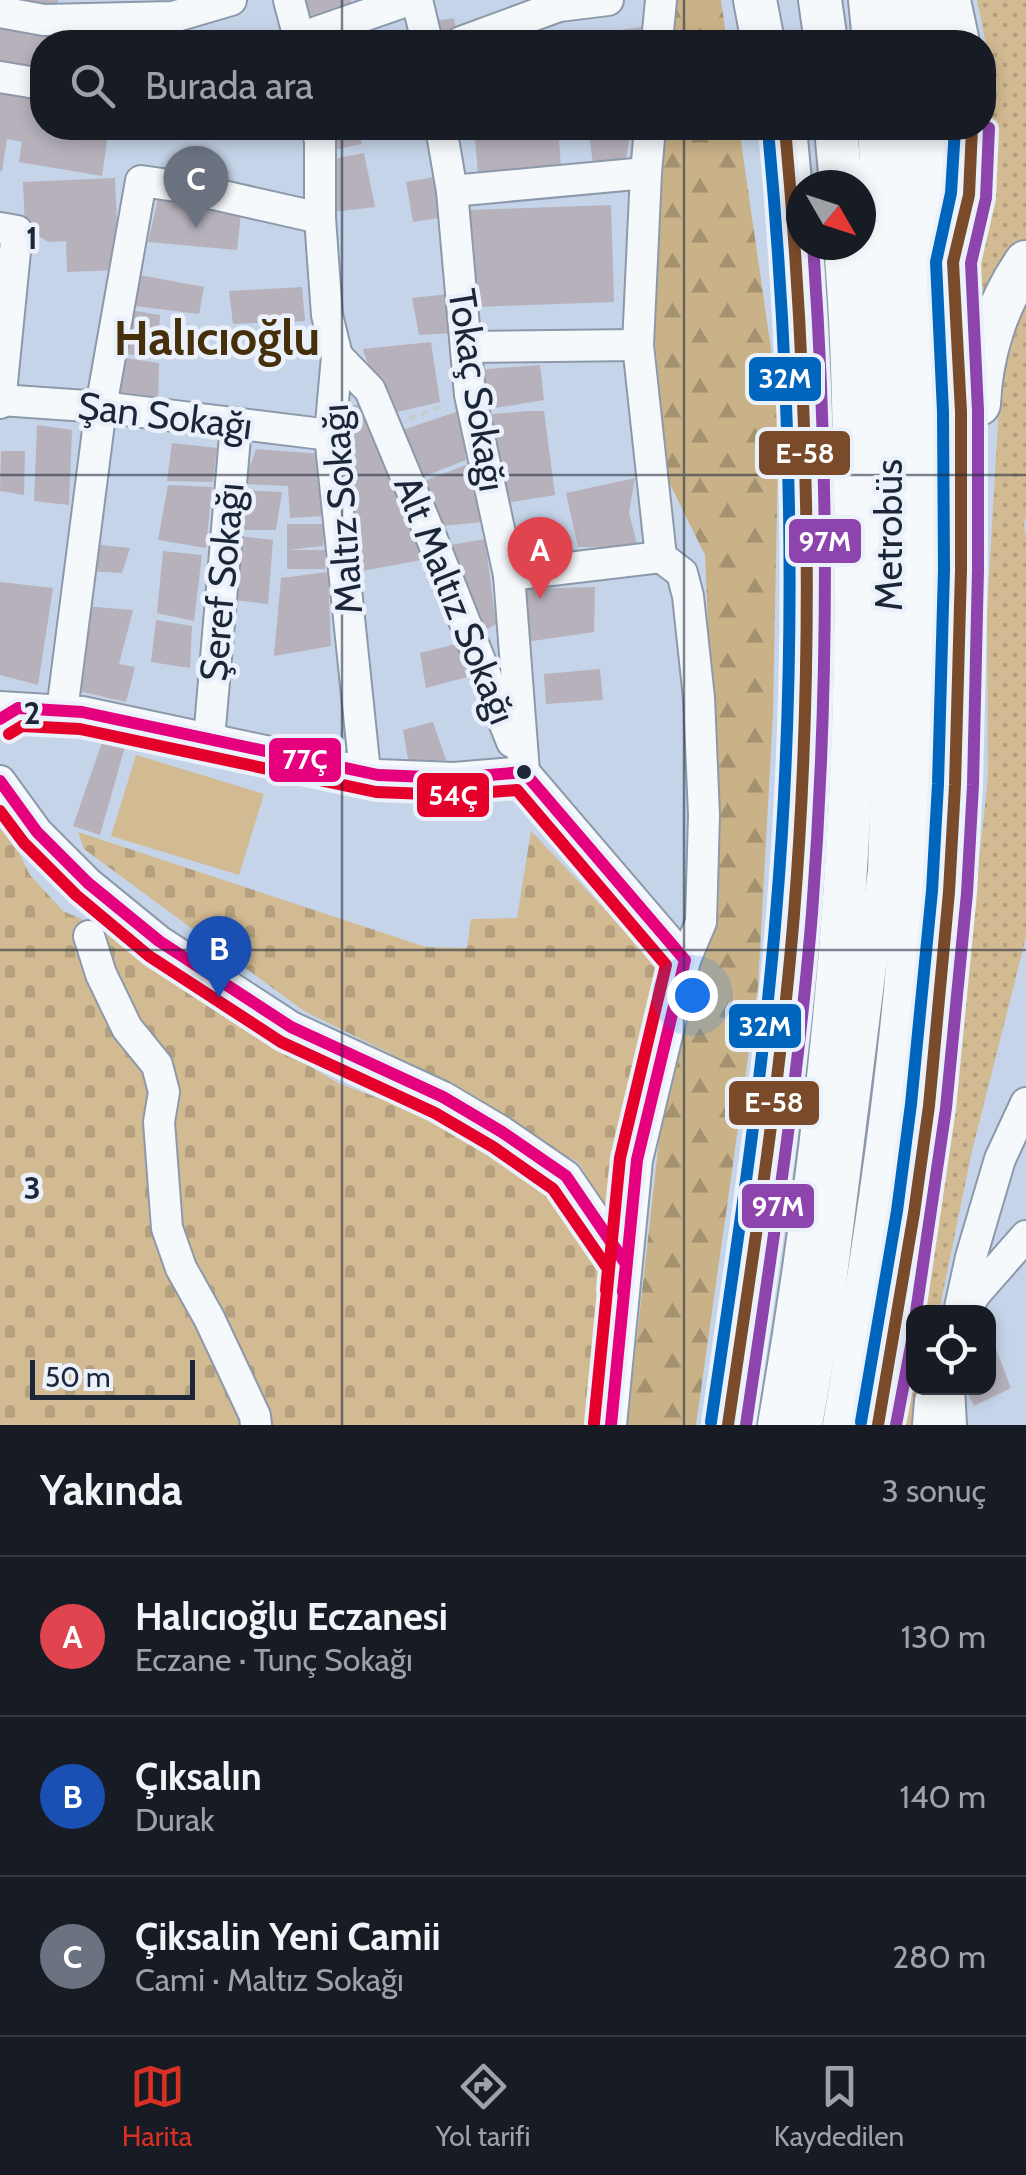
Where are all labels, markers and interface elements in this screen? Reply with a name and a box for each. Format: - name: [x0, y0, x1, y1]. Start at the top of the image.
- search box: [30, 30, 996, 140]
- icon: search: [65, 58, 120, 113]
- text: Burada ara: [145, 62, 314, 109]
- pin: C: [164, 146, 228, 228]
- north arrow: [786, 170, 876, 260]
- text: 1: [26, 218, 38, 257]
- street label: Tokaç Sokağı: [438, 285, 517, 494]
- district label: Halıcıoğlu: [114, 309, 320, 367]
- line badge: 32M: [747, 355, 823, 403]
- text: 32M: [758, 361, 812, 395]
- street label: Şan Sokağı: [75, 381, 255, 450]
- street label: Maltız Sokağı: [311, 403, 372, 615]
- line badge: E-58: [757, 429, 852, 477]
- text: E-58: [775, 436, 835, 470]
- street label: Metrobüs: [865, 459, 912, 611]
- street label: Alt Maltız Sokağı: [384, 469, 527, 731]
- street label: Şeref Sokağı: [189, 481, 254, 683]
- pin: A: [508, 516, 572, 599]
- line badge: 97M: [787, 517, 863, 565]
- text: 97M: [799, 524, 851, 558]
- text: 2: [24, 693, 40, 732]
- line badge: 77Ç: [267, 736, 343, 784]
- text: 77Ç: [282, 742, 328, 776]
- unlabelled marker: [514, 762, 534, 782]
- line badge: 54Ç: [415, 771, 491, 819]
- text: 54Ç: [428, 778, 478, 812]
- pin: B: [186, 916, 252, 998]
- your location: [667, 970, 718, 1021]
- line badge: 32M: [727, 1002, 803, 1050]
- text: 32M: [738, 1009, 792, 1043]
- line badge: E-58: [727, 1079, 821, 1127]
- text: E-58: [744, 1085, 804, 1119]
- text: 3: [23, 1168, 41, 1207]
- line badge: 97M: [740, 1182, 816, 1230]
- text: 97M: [752, 1189, 804, 1223]
- map controls: [906, 1305, 996, 1395]
- button: locate: [906, 1305, 996, 1395]
- scale bar: [30, 1355, 195, 1400]
- text: 50 m: [45, 1360, 111, 1394]
- text: Yakında: [40, 1464, 182, 1516]
- text: 3 sonuç: [881, 1471, 986, 1510]
- text: Halıcıoğlu Eczanesi: [135, 1593, 448, 1640]
- text: A: [62, 1617, 83, 1656]
- text: 130 m: [901, 1617, 986, 1656]
- text: Eczane · Tunç Sokağı: [135, 1640, 413, 1679]
- text: Çıksalın: [135, 1753, 262, 1800]
- text: B: [62, 1777, 83, 1816]
- text: 140 m: [899, 1777, 986, 1816]
- text: Durak: [135, 1800, 214, 1839]
- text: Çiksalin Yeni Camii: [135, 1913, 441, 1960]
- text: C: [63, 1937, 82, 1976]
- text: 280 m: [892, 1937, 986, 1976]
- text: Cami · Maltız Sokağı: [135, 1960, 404, 1999]
- tab: Harita: [122, 2059, 192, 2153]
- tab: Yol tarifi: [436, 2059, 530, 2153]
- tab: Kaydedilen: [774, 2059, 904, 2153]

